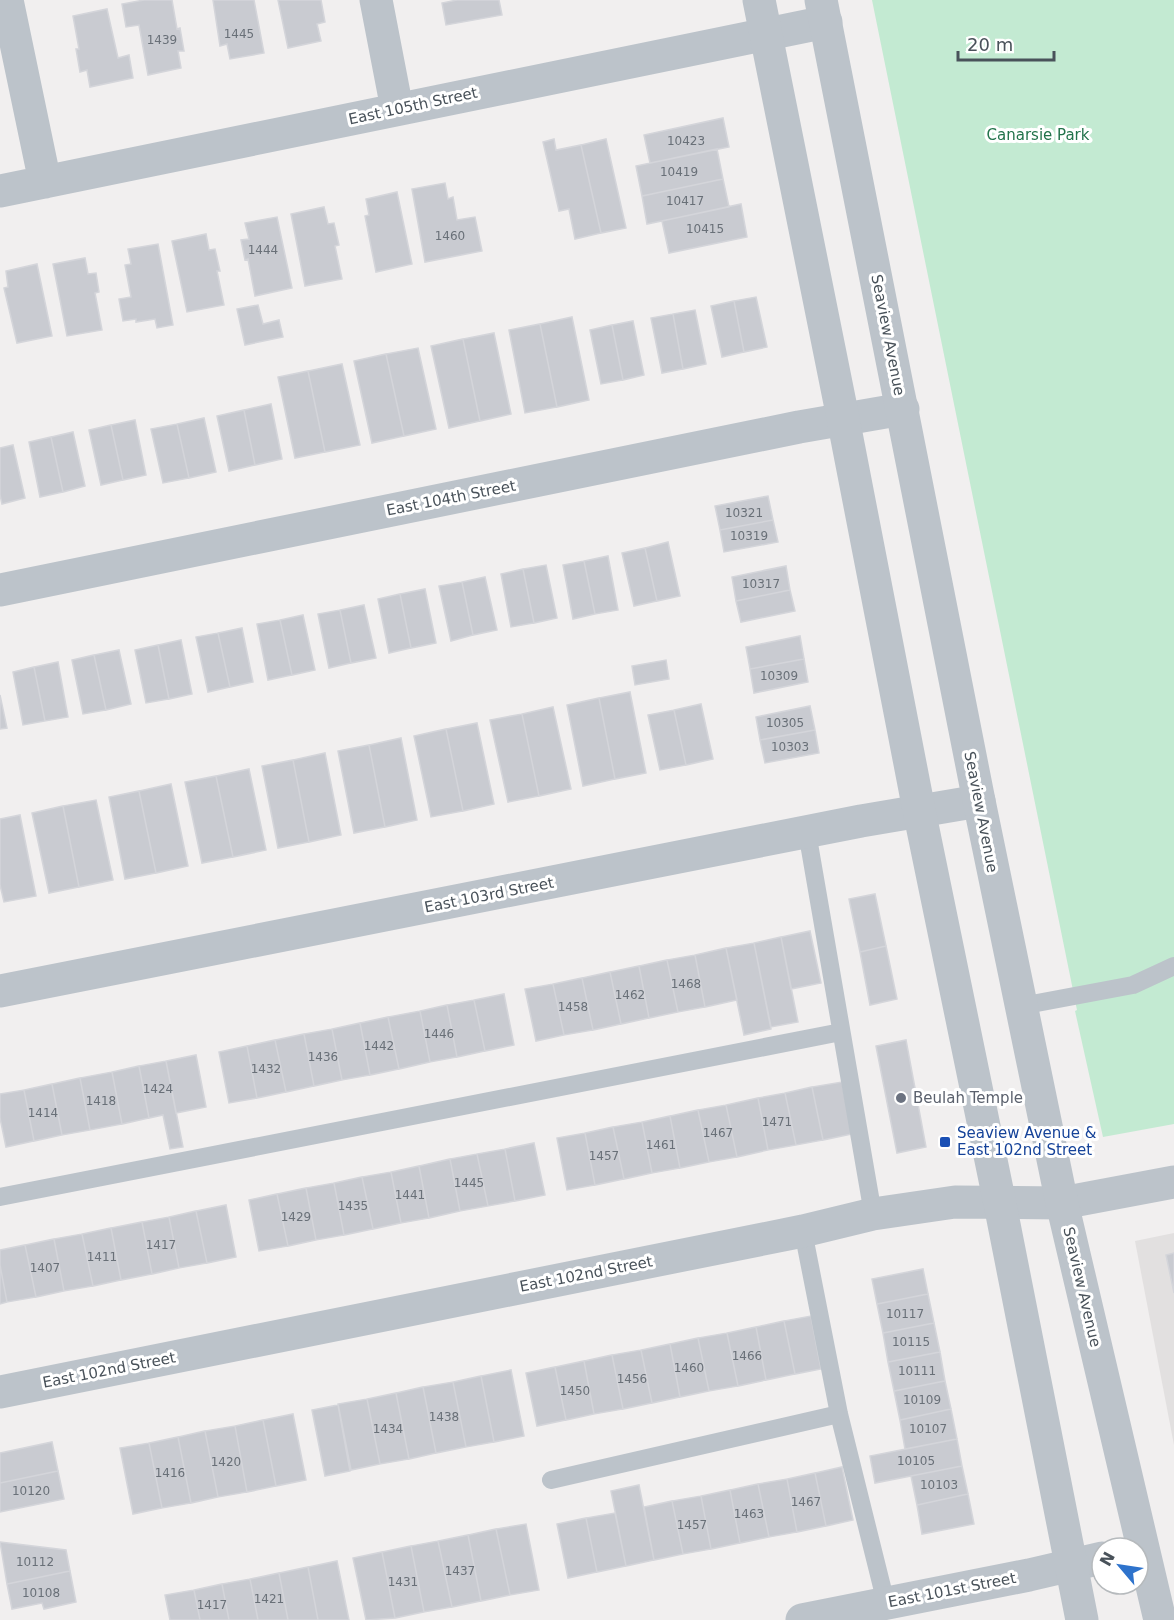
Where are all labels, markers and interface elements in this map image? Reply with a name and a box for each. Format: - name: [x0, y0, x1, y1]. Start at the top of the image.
- scale bar: [958, 24, 1054, 62]
- house number: 1445: [224, 27, 254, 41]
- house number: 1439: [147, 33, 177, 47]
- text: 20 m: [967, 34, 1013, 55]
- street label: East 105th Street: [347, 84, 479, 128]
- park label: Canarsie Park: [987, 126, 1090, 144]
- house number: 10423: [667, 134, 705, 148]
- house number: 10419: [660, 165, 698, 179]
- house number: 10417: [666, 194, 704, 208]
- house number: 10415: [686, 222, 724, 236]
- house number: 1460: [435, 229, 465, 243]
- house number: 1444: [248, 243, 278, 257]
- street label: Seaview Avenue: [867, 273, 909, 397]
- street label: East 104th Street: [385, 477, 517, 519]
- house number: 10321: [725, 506, 763, 520]
- house number: 10319: [730, 529, 768, 543]
- house number: 10317: [742, 577, 780, 591]
- house number: 10309: [760, 669, 798, 683]
- house number: 10305: [766, 716, 804, 730]
- house number: 10303: [771, 740, 809, 754]
- street label: Seaview Avenue: [960, 750, 1002, 874]
- street label: East 103rd Street: [423, 874, 555, 916]
- house number: 1468: [671, 977, 701, 991]
- house number: 1462: [615, 988, 645, 1002]
- house number: 1458: [558, 1000, 588, 1014]
- house number: 1446: [424, 1027, 454, 1041]
- house number: 1442: [364, 1039, 394, 1053]
- house number: 1436: [308, 1050, 338, 1064]
- house number: 1432: [251, 1062, 281, 1076]
- house number: 1424: [143, 1082, 173, 1096]
- place label: Beulah Temple: [913, 1089, 1023, 1107]
- marker: Beulah Temple: [894, 1091, 908, 1105]
- house number: 1418: [86, 1094, 116, 1108]
- house number: 1414: [28, 1106, 58, 1120]
- house number: 1471: [762, 1115, 792, 1129]
- place label: Seaview Avenue & East 102nd Street: [957, 1124, 1097, 1159]
- house number: 1467: [703, 1126, 733, 1140]
- marker: Seaview Avenue & East 102nd Street: [938, 1135, 952, 1149]
- house number: 1461: [646, 1138, 676, 1152]
- house number: 1457: [589, 1149, 619, 1163]
- house number: 1445: [454, 1176, 484, 1190]
- house number: 1441: [395, 1188, 425, 1202]
- house number: 1435: [338, 1199, 368, 1213]
- house number: 1429: [281, 1210, 311, 1224]
- street label: Seaview Avenue: [1059, 1225, 1105, 1349]
- house number: 1417: [146, 1238, 176, 1252]
- house number: 1411: [87, 1250, 117, 1264]
- street label: East 102nd Street: [518, 1252, 654, 1296]
- house number: 1407: [30, 1261, 60, 1275]
- house number: 10117: [886, 1307, 924, 1321]
- house number: 10115: [892, 1335, 930, 1349]
- street label: East 102nd Street: [41, 1348, 177, 1392]
- house number: 1466: [732, 1349, 762, 1363]
- house number: 1460: [674, 1361, 704, 1375]
- house number: 10111: [898, 1364, 936, 1378]
- house number: 1456: [617, 1372, 647, 1386]
- house number: 1450: [560, 1384, 590, 1398]
- house number: 10109: [903, 1393, 941, 1407]
- house number: 1438: [429, 1410, 459, 1424]
- house number: 1434: [373, 1422, 403, 1436]
- house number: 10107: [909, 1422, 947, 1436]
- house number: 10105: [897, 1454, 935, 1468]
- house number: 1420: [211, 1455, 241, 1469]
- house number: 1416: [155, 1466, 185, 1480]
- house number: 10103: [920, 1478, 958, 1492]
- house number: 10120: [12, 1484, 50, 1498]
- house number: 1467: [791, 1495, 821, 1509]
- house number: 1463: [734, 1507, 764, 1521]
- house number: 1457: [677, 1518, 707, 1532]
- north arrow: [1090, 1536, 1150, 1596]
- text: N: [1096, 1549, 1119, 1569]
- house number: 10112: [16, 1555, 54, 1569]
- house number: 1437: [445, 1564, 475, 1578]
- street label: East 101st Street: [887, 1569, 1018, 1611]
- house number: 1431: [388, 1575, 418, 1589]
- house number: 10108: [22, 1586, 60, 1600]
- house number: 1421: [254, 1592, 284, 1606]
- house number: 1417: [197, 1598, 227, 1612]

